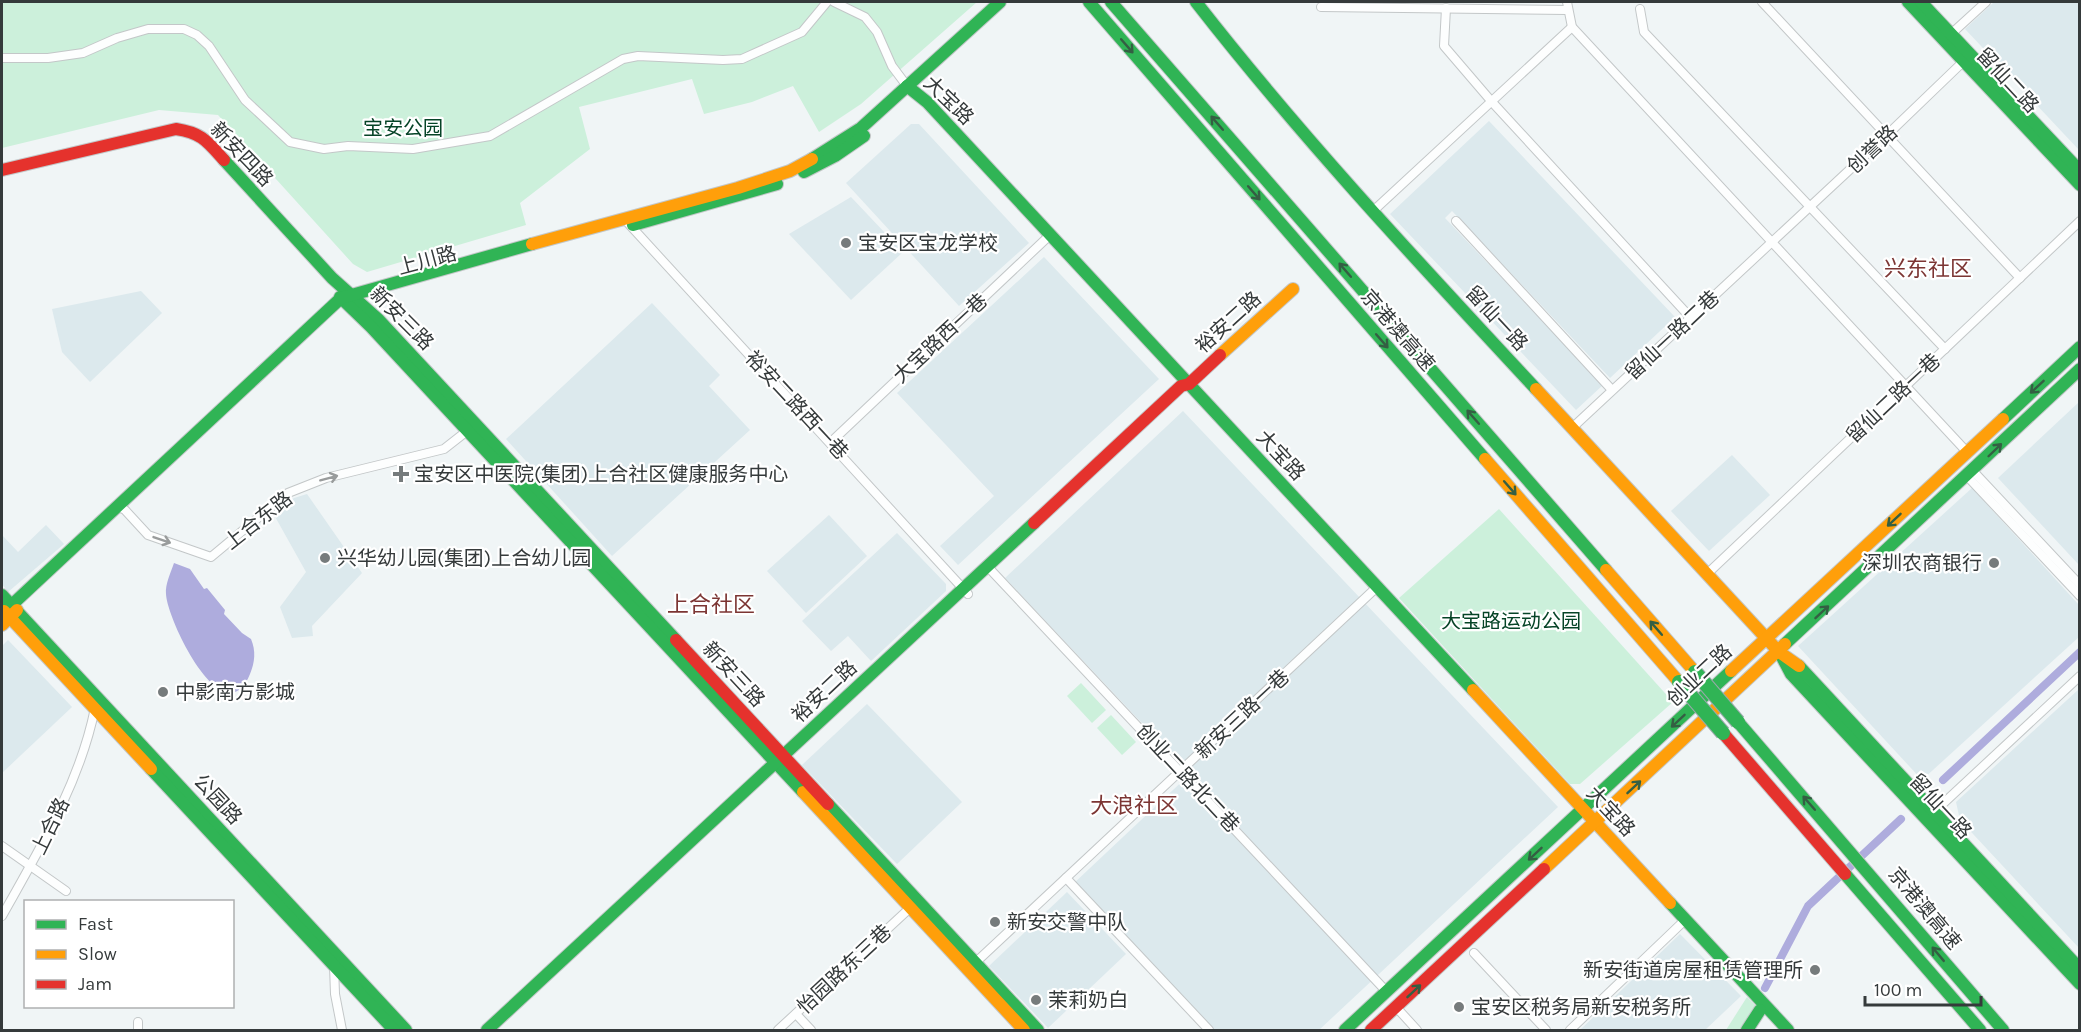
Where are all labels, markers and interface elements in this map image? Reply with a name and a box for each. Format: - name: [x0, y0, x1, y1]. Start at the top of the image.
- one-way arrow: [1120, 38, 1134, 53]
- street label: 留仙二路: [1972, 43, 2043, 117]
- street label: 大宝路: [919, 71, 978, 129]
- one-way arrow: [1210, 116, 1224, 131]
- park label: 宝安公园: [363, 117, 443, 140]
- street label: 新安四路: [206, 118, 278, 191]
- street label: 创誉路: [1843, 120, 1902, 178]
- one-way arrow: [1247, 185, 1261, 200]
- place label: 宝安区宝龙学校: [858, 232, 998, 255]
- marker: 宝安区宝龙学校: [839, 236, 853, 250]
- street label: 上川路: [395, 242, 459, 279]
- district label: 兴东社区: [1884, 256, 1972, 282]
- one-way arrow: [1338, 263, 1352, 278]
- street label: 留仙一路: [1461, 281, 1532, 355]
- street label: 新安三路: [365, 282, 438, 355]
- street label: 京港澳高速: [1356, 285, 1439, 376]
- street label: 留仙一路二巷: [1621, 286, 1724, 385]
- street label: 裕安二路: [1191, 287, 1266, 358]
- street label: 大宝路西一巷: [889, 289, 992, 388]
- one-way arrow: [1375, 333, 1389, 348]
- street label: 裕安二路西一巷: [740, 346, 853, 464]
- street label: 留仙二路一巷: [1842, 349, 1945, 448]
- one-way arrow: [2030, 380, 2045, 394]
- one-way arrow: [1466, 410, 1480, 425]
- street label: 大宝路: [1252, 426, 1310, 485]
- one-way arrow: [1987, 443, 2002, 457]
- place label: 宝安区中医院(集团)上合社区健康服务中心: [414, 463, 788, 486]
- marker: 宝安区中医院(集团)上合社区健康服务中心: [392, 465, 410, 483]
- one-way arrow: [319, 472, 338, 483]
- one-way arrow: [1503, 480, 1517, 495]
- street label: 上合东路: [220, 487, 297, 554]
- one-way arrow: [1887, 513, 1902, 527]
- one-way arrow: [153, 536, 171, 547]
- place label: 兴华幼儿园(集团)上合幼儿园: [337, 547, 591, 570]
- marker: 兴华幼儿园(集团)上合幼儿园: [318, 551, 332, 565]
- place label: 深圳农商银行: [1862, 552, 1982, 575]
- marker: 深圳农商银行: [1987, 556, 2001, 570]
- district label: 上合社区: [667, 592, 755, 618]
- one-way arrow: [1814, 605, 1829, 619]
- park label: 大宝路运动公园: [1441, 610, 1581, 633]
- one-way arrow: [1649, 620, 1663, 635]
- street label: 新安三路: [698, 637, 769, 711]
- street label: 创业二路: [1662, 640, 1736, 711]
- street label: 裕安二路: [787, 656, 861, 727]
- street label: 新安三路一巷: [1191, 665, 1294, 764]
- place label: 中影南方影城: [175, 681, 295, 704]
- marker: 中影南方影城: [156, 685, 170, 699]
- one-way arrow: [1670, 714, 1685, 728]
- street label: 创业二路北二巷: [1131, 719, 1244, 837]
- street label: 留仙一路: [1905, 769, 1976, 843]
- street label: 公园路: [189, 770, 247, 829]
- one-way arrow: [1626, 780, 1641, 794]
- street label: 大宝路: [1582, 782, 1640, 841]
- district label: 大浪社区: [1090, 793, 1178, 819]
- street label: 上合路: [27, 794, 74, 858]
- one-way arrow: [1802, 796, 1816, 811]
- one-way arrow: [1528, 847, 1543, 861]
- street label: 京港澳高速: [1884, 863, 1966, 954]
- legend: [24, 900, 234, 1008]
- place label: 新安交警中队: [1007, 911, 1127, 934]
- text: Fast: [78, 913, 113, 935]
- marker: 新安交警中队: [988, 915, 1002, 929]
- street label: 怡园路东三巷: [793, 920, 896, 1019]
- text: Slow: [78, 943, 117, 965]
- one-way arrow: [1931, 947, 1945, 962]
- place label: 新安街道房屋租赁管理所: [1583, 959, 1803, 982]
- marker: 新安街道房屋租赁管理所: [1808, 963, 1822, 977]
- scale bar: [1865, 969, 1980, 1007]
- text: Jam: [78, 973, 112, 995]
- text: 100 m: [1874, 979, 1922, 1001]
- one-way arrow: [1406, 984, 1421, 998]
- place label: 茉莉奶白: [1048, 989, 1128, 1012]
- marker: 茉莉奶白: [1029, 993, 1043, 1007]
- place label: 宝安区税务局新安税务所: [1471, 996, 1691, 1019]
- marker: 宝安区税务局新安税务所: [1452, 1000, 1466, 1014]

